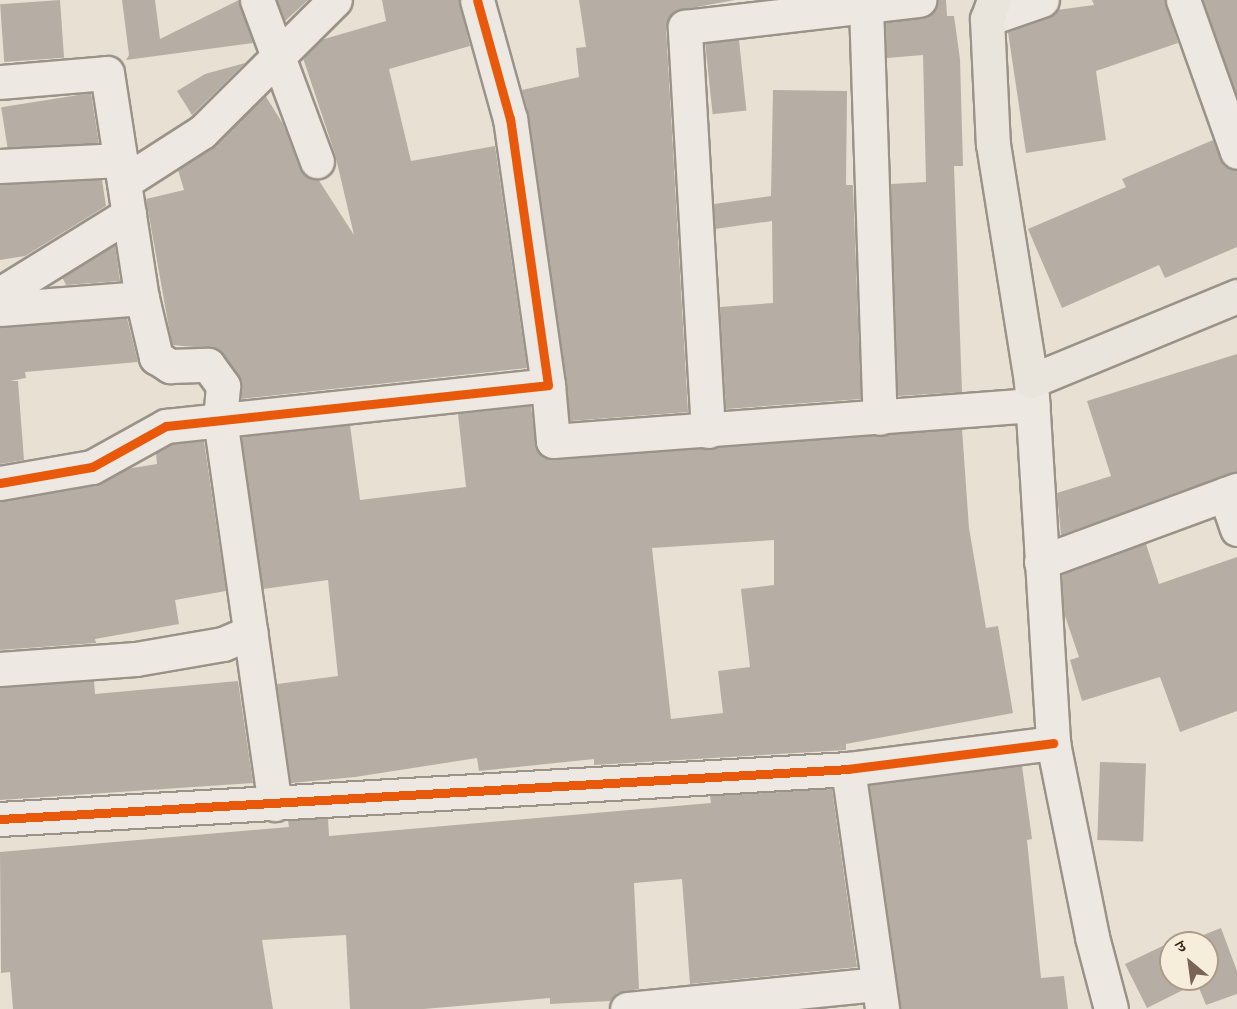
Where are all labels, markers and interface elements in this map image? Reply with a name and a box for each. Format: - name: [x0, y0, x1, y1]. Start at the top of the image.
- north arrow: [1159, 931, 1219, 991]
- text: उ: [1172, 935, 1190, 959]

